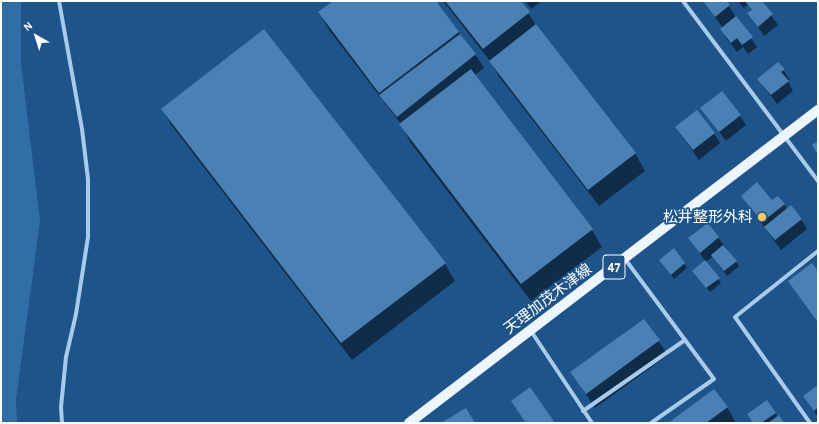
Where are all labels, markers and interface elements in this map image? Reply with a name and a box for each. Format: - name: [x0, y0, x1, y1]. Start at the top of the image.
- north arrow: [16, 16, 56, 56]
- text: N: [22, 20, 35, 33]
- place label: 松井整形外科: [663, 208, 753, 226]
- marker: 松井整形外科: [756, 211, 768, 223]
- road number: 47: [603, 255, 625, 279]
- street label: 天理加茂木津線: [501, 260, 595, 338]

